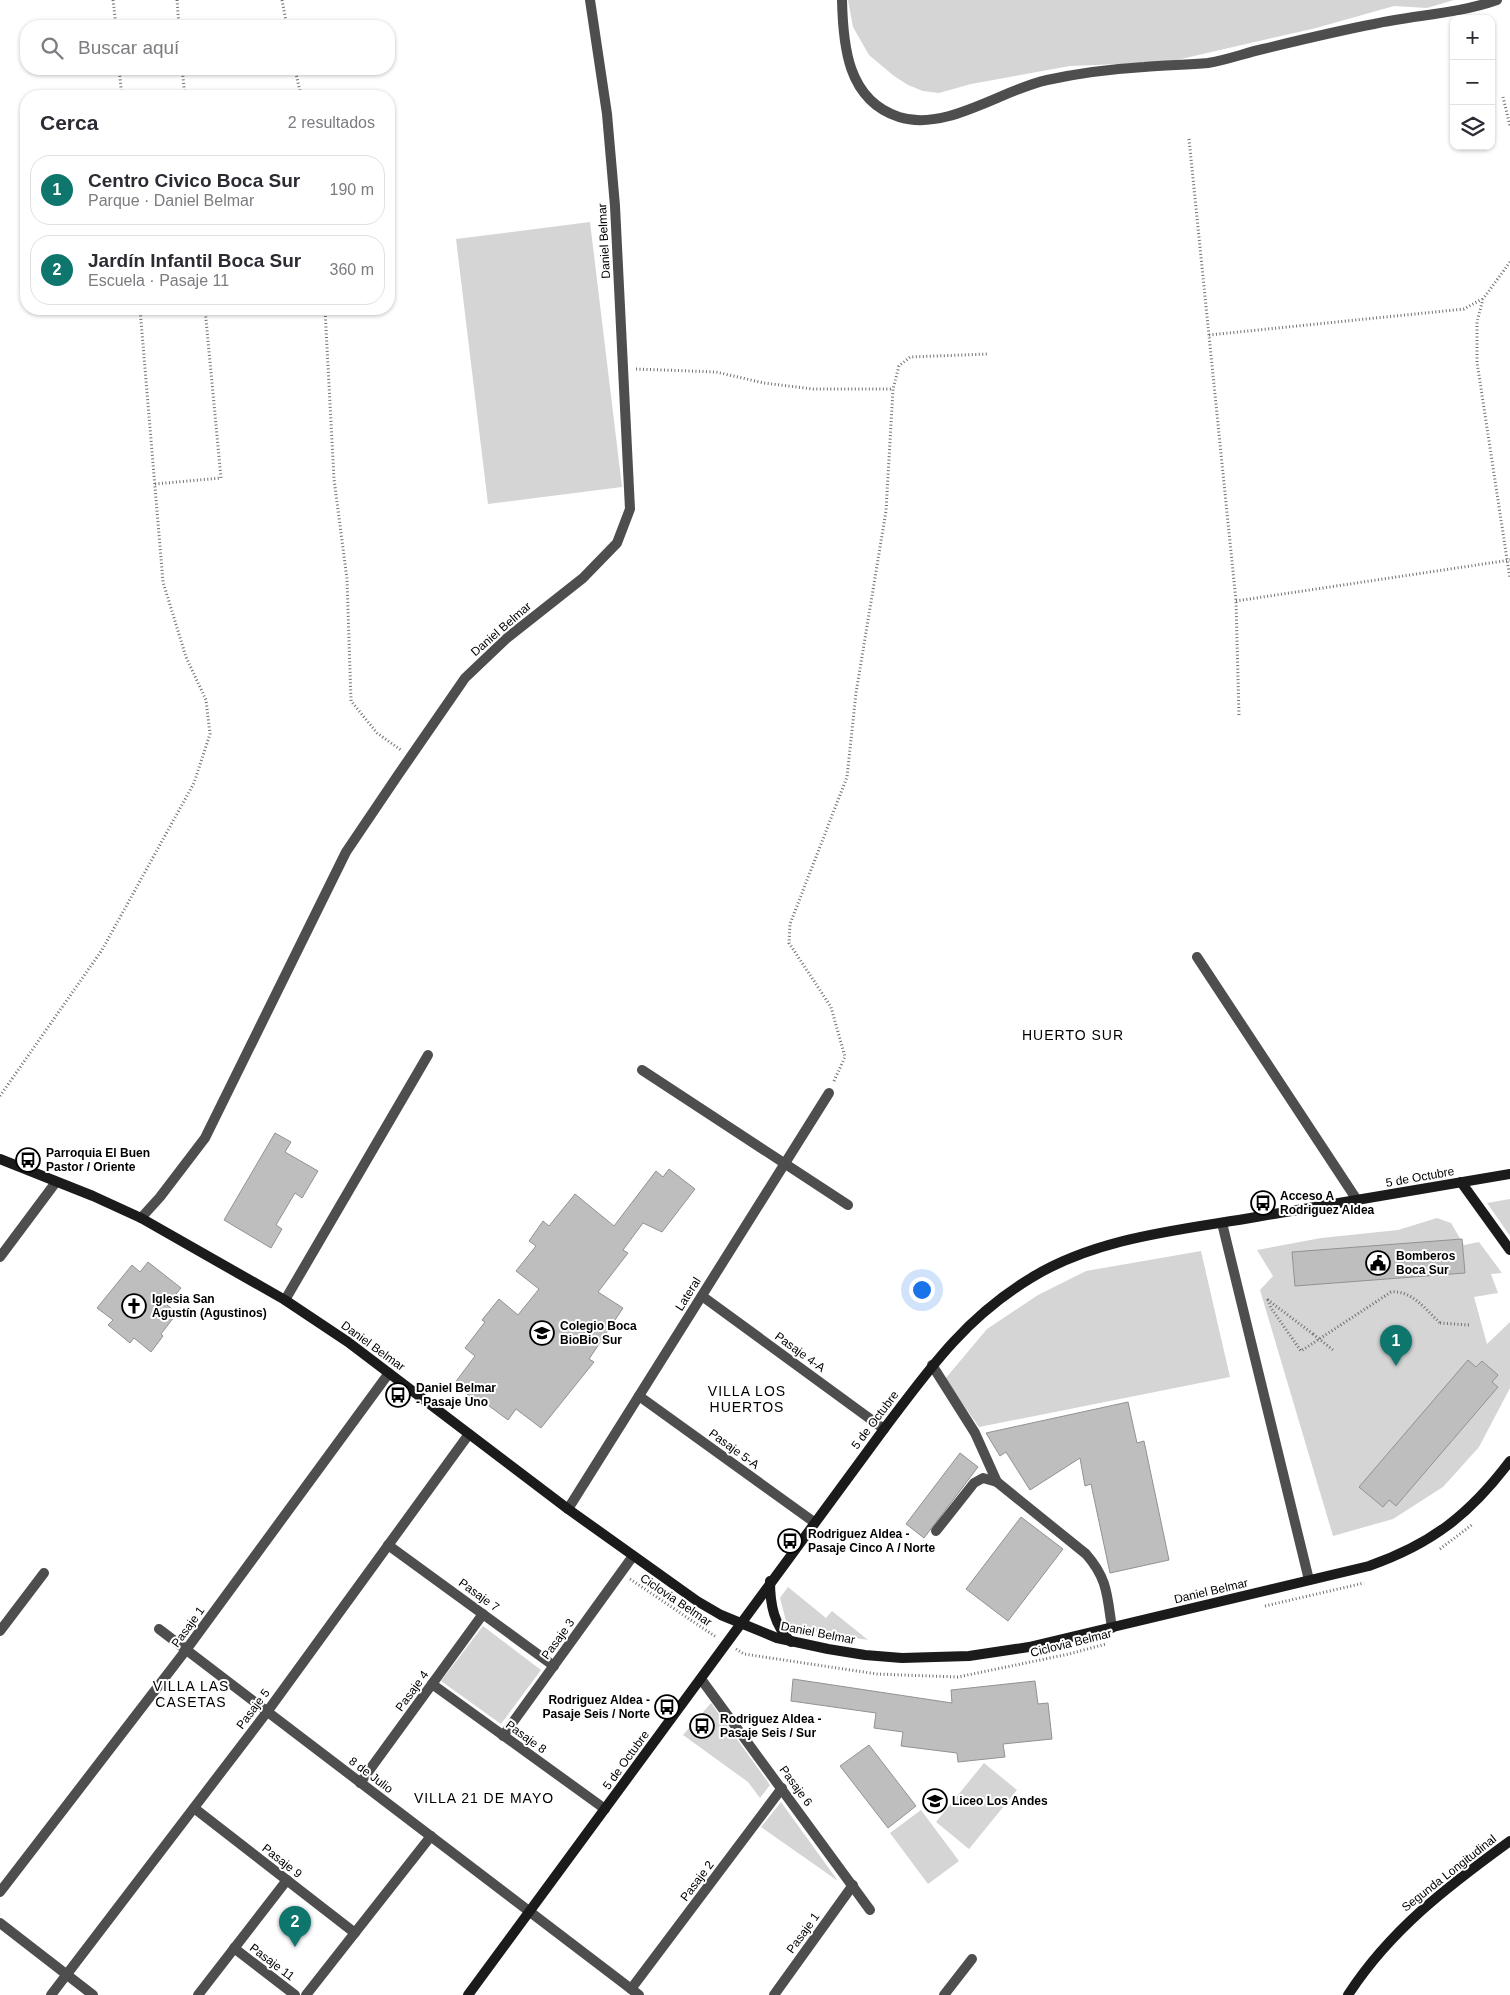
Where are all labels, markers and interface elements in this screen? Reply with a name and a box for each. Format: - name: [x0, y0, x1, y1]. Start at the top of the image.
- map controls: [1450, 15, 1495, 150]
- button: +: [1450, 15, 1495, 60]
- search box: [20, 20, 395, 75]
- icon: search: [38, 34, 66, 62]
- text: Buscar aquí: [78, 37, 179, 58]
- button: −: [1450, 60, 1495, 105]
- button: layers: [1450, 105, 1495, 150]
- text: Cerca: [40, 111, 98, 134]
- text: 2 resultados: [288, 114, 375, 131]
- text: Centro Civico Boca Sur: [88, 170, 300, 191]
- text: 1: [53, 181, 61, 198]
- text: 190 m: [330, 181, 374, 198]
- text: Parque · Daniel Belmar: [88, 192, 254, 209]
- street label: Daniel Belmar: [595, 203, 613, 279]
- text: Jardín Infantil Boca Sur: [88, 250, 301, 271]
- text: 2: [53, 261, 61, 278]
- text: 360 m: [330, 261, 374, 278]
- text: Escuela · Pasaje 11: [88, 272, 229, 289]
- street label: Daniel Belmar: [468, 599, 534, 659]
- district label: HUERTO SUR: [1022, 1027, 1124, 1043]
- place label: Parroquia El Buen Pastor / Oriente: [46, 1146, 150, 1174]
- bus stop icon: Parroquia El Buen Pastor / Oriente: [15, 1147, 41, 1173]
- street label: 5 de Octubre: [1385, 1164, 1456, 1190]
- place label: Acceso A Rodriguez Aldea: [1280, 1189, 1375, 1217]
- bus stop icon: Acceso A Rodriguez Aldea: [1250, 1190, 1276, 1216]
- place label: Bomberos Boca Sur: [1396, 1249, 1456, 1277]
- public building icon: Bomberos Boca Sur: [1365, 1250, 1391, 1276]
- street label: Lateral: [672, 1275, 704, 1313]
- your location: [909, 1277, 935, 1303]
- place label: Iglesia San Agustín (Agustinos): [152, 1292, 267, 1320]
- church icon: Iglesia San Agustín (Agustinos): [121, 1293, 147, 1319]
- street label: Daniel Belmar: [338, 1318, 408, 1374]
- place label: Colegio Boca BioBio Sur: [560, 1319, 637, 1347]
- school or university icon: Colegio Boca BioBio Sur: [529, 1320, 555, 1346]
- pin: 1: [1380, 1325, 1412, 1366]
- street label: Pasaje 4-A: [772, 1329, 828, 1375]
- place label: Daniel Belmar - Pasaje Uno: [416, 1381, 496, 1409]
- bus stop icon: Daniel Belmar - Pasaje Uno: [385, 1382, 411, 1408]
- district label: VILLA LOS HUERTOS: [708, 1383, 786, 1415]
- street label: 5 de Octubre: [849, 1388, 902, 1452]
- street label: Pasaje 5-A: [706, 1426, 762, 1472]
- place label: Rodriguez Aldea - Pasaje Cinco A / Norte: [808, 1527, 935, 1555]
- bus stop icon: Rodriguez Aldea - Pasaje Cinco A / Norte: [777, 1528, 803, 1554]
- street label: Ciclovia Belmar: [638, 1571, 714, 1629]
- street label: Pasaje 7: [456, 1576, 502, 1615]
- street label: Daniel Belmar: [1173, 1576, 1249, 1606]
- street label: Pasaje 1: [169, 1604, 208, 1650]
- street label: Pasaje 3: [539, 1616, 578, 1662]
- street label: Daniel Belmar: [780, 1619, 856, 1647]
- street label: Ciclovia Belmar: [1029, 1626, 1113, 1660]
- street label: Pasaje 4: [393, 1668, 432, 1714]
- district label: VILLA LAS CASETAS: [153, 1678, 229, 1710]
- street label: Pasaje 5: [233, 1686, 273, 1732]
- place label: Rodriguez Aldea - Pasaje Seis / Norte: [543, 1693, 650, 1721]
- bus stop icon: Rodriguez Aldea - Pasaje Seis / Norte: [654, 1694, 680, 1720]
- place label: Rodriguez Aldea - Pasaje Seis / Sur: [720, 1712, 822, 1740]
- bus stop icon: Rodriguez Aldea - Pasaje Seis / Sur: [689, 1713, 715, 1739]
- street label: Pasaje 8: [503, 1718, 549, 1757]
- street label: 5 de Octubre: [600, 1728, 652, 1792]
- street label: 8 de Julio: [346, 1754, 396, 1796]
- street label: Pasaje 6: [777, 1763, 816, 1809]
- school or university icon: Liceo Los Andes: [922, 1788, 948, 1814]
- district label: VILLA 21 DE MAYO: [414, 1790, 554, 1806]
- place label: Liceo Los Andes: [952, 1794, 1048, 1808]
- street label: Segunda Longitudinal: [1399, 1832, 1499, 1914]
- street label: Pasaje 9: [259, 1841, 305, 1881]
- street label: Pasaje 2: [677, 1858, 717, 1904]
- pin: 2: [279, 1906, 311, 1947]
- street label: Pasaje 1: [784, 1910, 823, 1956]
- street label: Pasaje 11: [247, 1941, 297, 1984]

